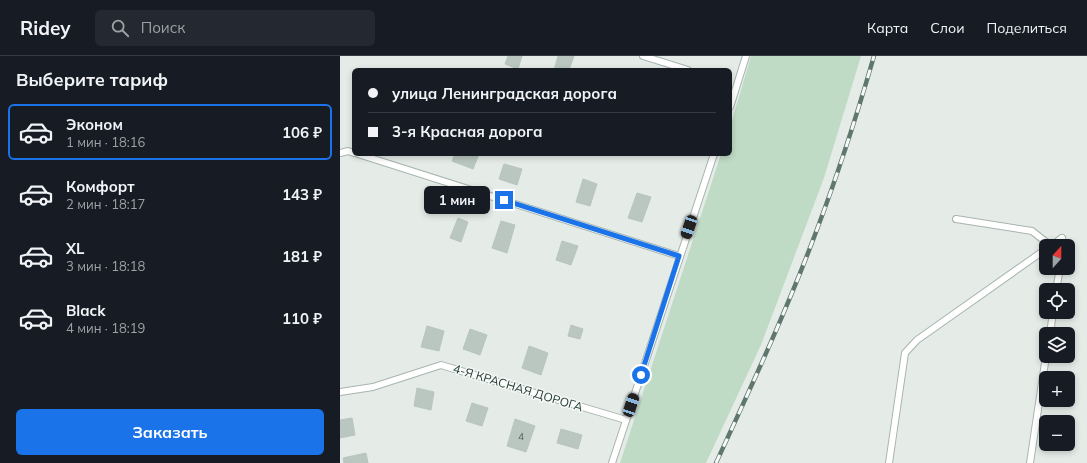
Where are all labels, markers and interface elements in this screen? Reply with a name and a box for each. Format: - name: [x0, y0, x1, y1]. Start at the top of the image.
- search box: [95, 10, 375, 46]
- text: Ridey: [20, 16, 71, 40]
- icon: search: [109, 17, 131, 39]
- text: Поиск: [141, 18, 185, 37]
- text: Карта: [867, 19, 908, 37]
- text: Слои: [930, 19, 965, 37]
- text: Поделиться: [987, 19, 1067, 37]
- text: Выберите тариф: [16, 68, 168, 91]
- text: улица Ленинградская дорога: [392, 84, 617, 103]
- icon: car: [18, 114, 54, 150]
- text: Эконом: [66, 115, 123, 134]
- text: 3-я Красная дорога: [392, 122, 543, 141]
- text: 106 ₽: [282, 123, 322, 142]
- text: 1 мин · 18:16: [66, 134, 145, 150]
- icon: car: [18, 176, 54, 212]
- text: Комфорт: [66, 177, 135, 196]
- text: 143 ₽: [282, 185, 322, 204]
- callout: 1 мин: [424, 186, 490, 214]
- route end: [495, 191, 513, 209]
- text: 1 мин: [439, 192, 475, 208]
- text: 2 мин · 18:17: [66, 196, 145, 212]
- car: [679, 214, 699, 240]
- icon: car: [18, 238, 54, 274]
- text: XL: [66, 239, 84, 258]
- north arrow: [1039, 239, 1075, 275]
- map controls: [1039, 239, 1075, 451]
- text: 181 ₽: [282, 247, 322, 266]
- text: 3 мин · 18:18: [66, 258, 145, 274]
- button: locate: [1039, 283, 1075, 319]
- icon: car: [18, 300, 54, 336]
- text: Black: [66, 301, 105, 320]
- text: 110 ₽: [282, 309, 322, 328]
- text: 4 мин · 18:19: [66, 320, 145, 336]
- button: layers: [1039, 327, 1075, 363]
- street label: 4-Я КРАСНАЯ ДОРОГА: [451, 361, 585, 414]
- route start: [632, 366, 650, 384]
- button: +: [1039, 371, 1075, 407]
- car: [622, 392, 640, 418]
- button: Заказать: [16, 409, 324, 455]
- button: −: [1039, 415, 1075, 451]
- house number: 4: [518, 430, 524, 443]

